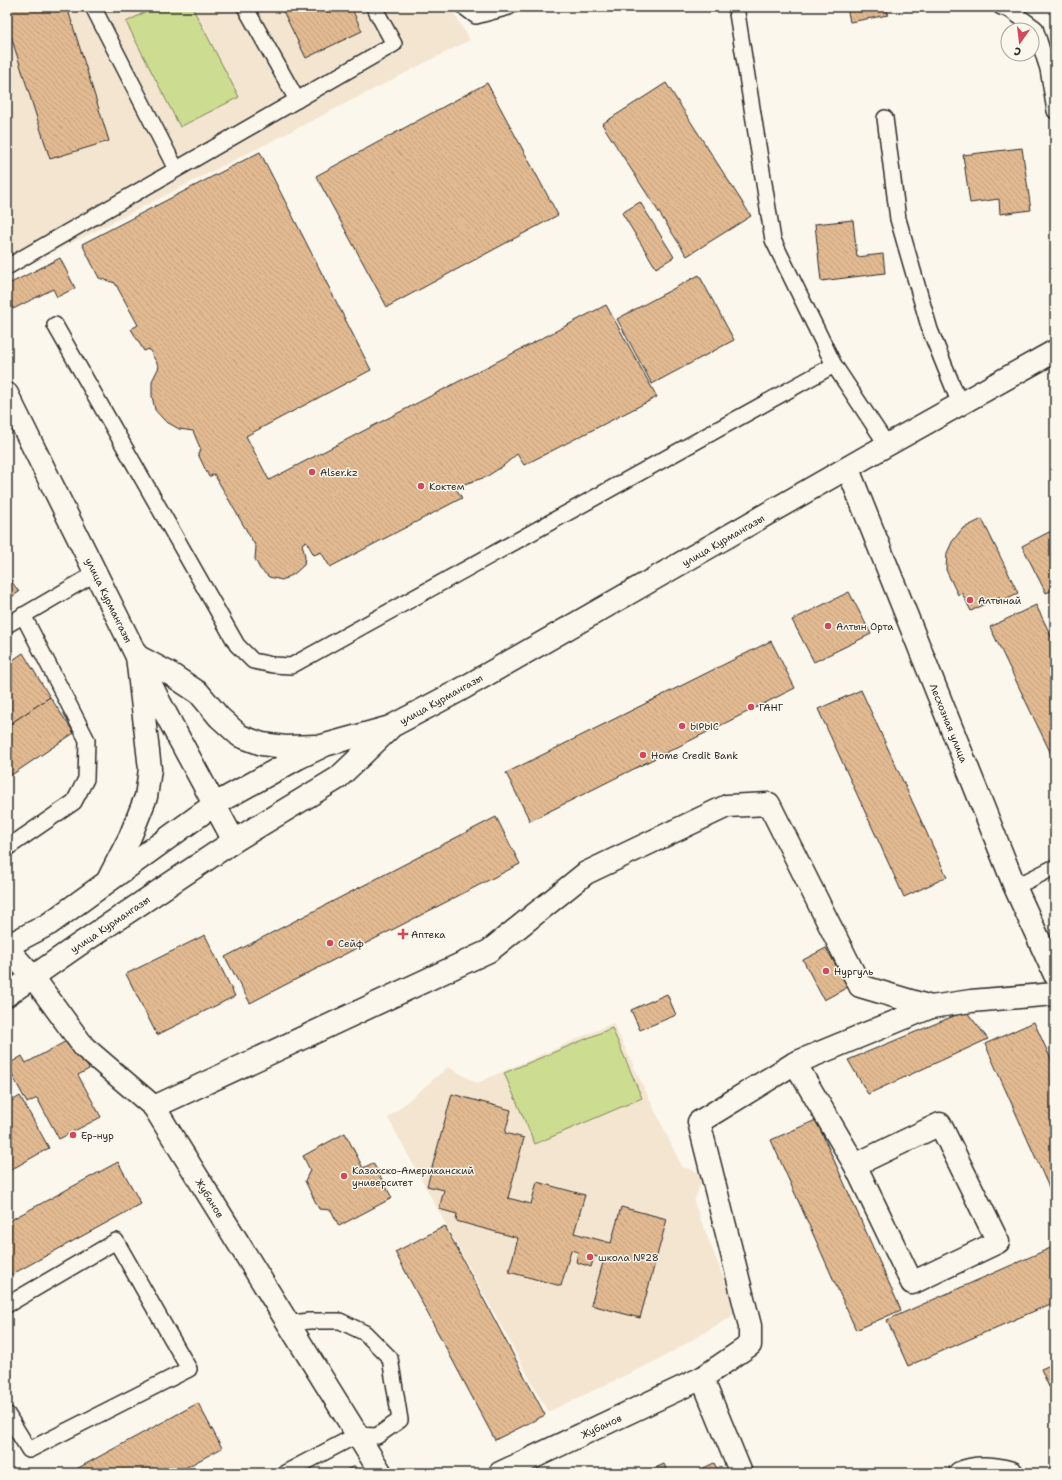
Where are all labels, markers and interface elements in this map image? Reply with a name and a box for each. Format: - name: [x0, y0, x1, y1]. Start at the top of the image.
- north arrow: [1000, 22, 1040, 62]
- text: С: [1012, 43, 1023, 59]
- place label: Alser.kz: [320, 466, 358, 479]
- marker: Alser.kz: [307, 467, 317, 477]
- place label: Коктем: [429, 480, 465, 493]
- marker: Коктем: [416, 481, 426, 491]
- street label: улица Курмангазы: [680, 512, 767, 569]
- street label: улица Курмангазы: [82, 555, 135, 645]
- place label: Алтынай: [978, 594, 1022, 607]
- marker: Алтынай: [965, 595, 975, 605]
- place label: Алтын Орта: [836, 620, 894, 633]
- marker: Алтын Орта: [823, 621, 833, 631]
- street label: улица Курмангазы: [397, 671, 485, 728]
- street label: Лесхозная улица: [927, 682, 971, 765]
- place label: ГАНГ: [759, 701, 784, 714]
- marker: ГАНГ: [746, 702, 756, 712]
- place label: ЫРЫС: [690, 720, 719, 733]
- marker: ЫРЫС: [677, 721, 687, 731]
- place label: Home Credit Bank: [651, 749, 738, 762]
- marker: Home Credit Bank: [638, 750, 648, 760]
- street label: улица Курмангазы: [68, 893, 153, 956]
- place label: Аптека: [411, 928, 446, 941]
- marker: Аптека: [398, 929, 408, 939]
- place label: Сейф: [338, 937, 364, 950]
- marker: Сейф: [325, 938, 335, 948]
- place label: Нургуль: [834, 965, 873, 978]
- marker: Нургуль: [821, 966, 831, 976]
- place label: Ер-нур: [81, 1129, 114, 1142]
- marker: Ер-нур: [68, 1130, 78, 1140]
- place label: Казахско-Американский университет: [352, 1164, 474, 1189]
- marker: Казахско-Американский университет: [339, 1171, 349, 1181]
- street label: Жубанов: [193, 1176, 227, 1220]
- place label: школа №28: [598, 1251, 659, 1264]
- marker: школа №28: [585, 1252, 595, 1262]
- street label: Жубанов: [579, 1411, 624, 1442]

